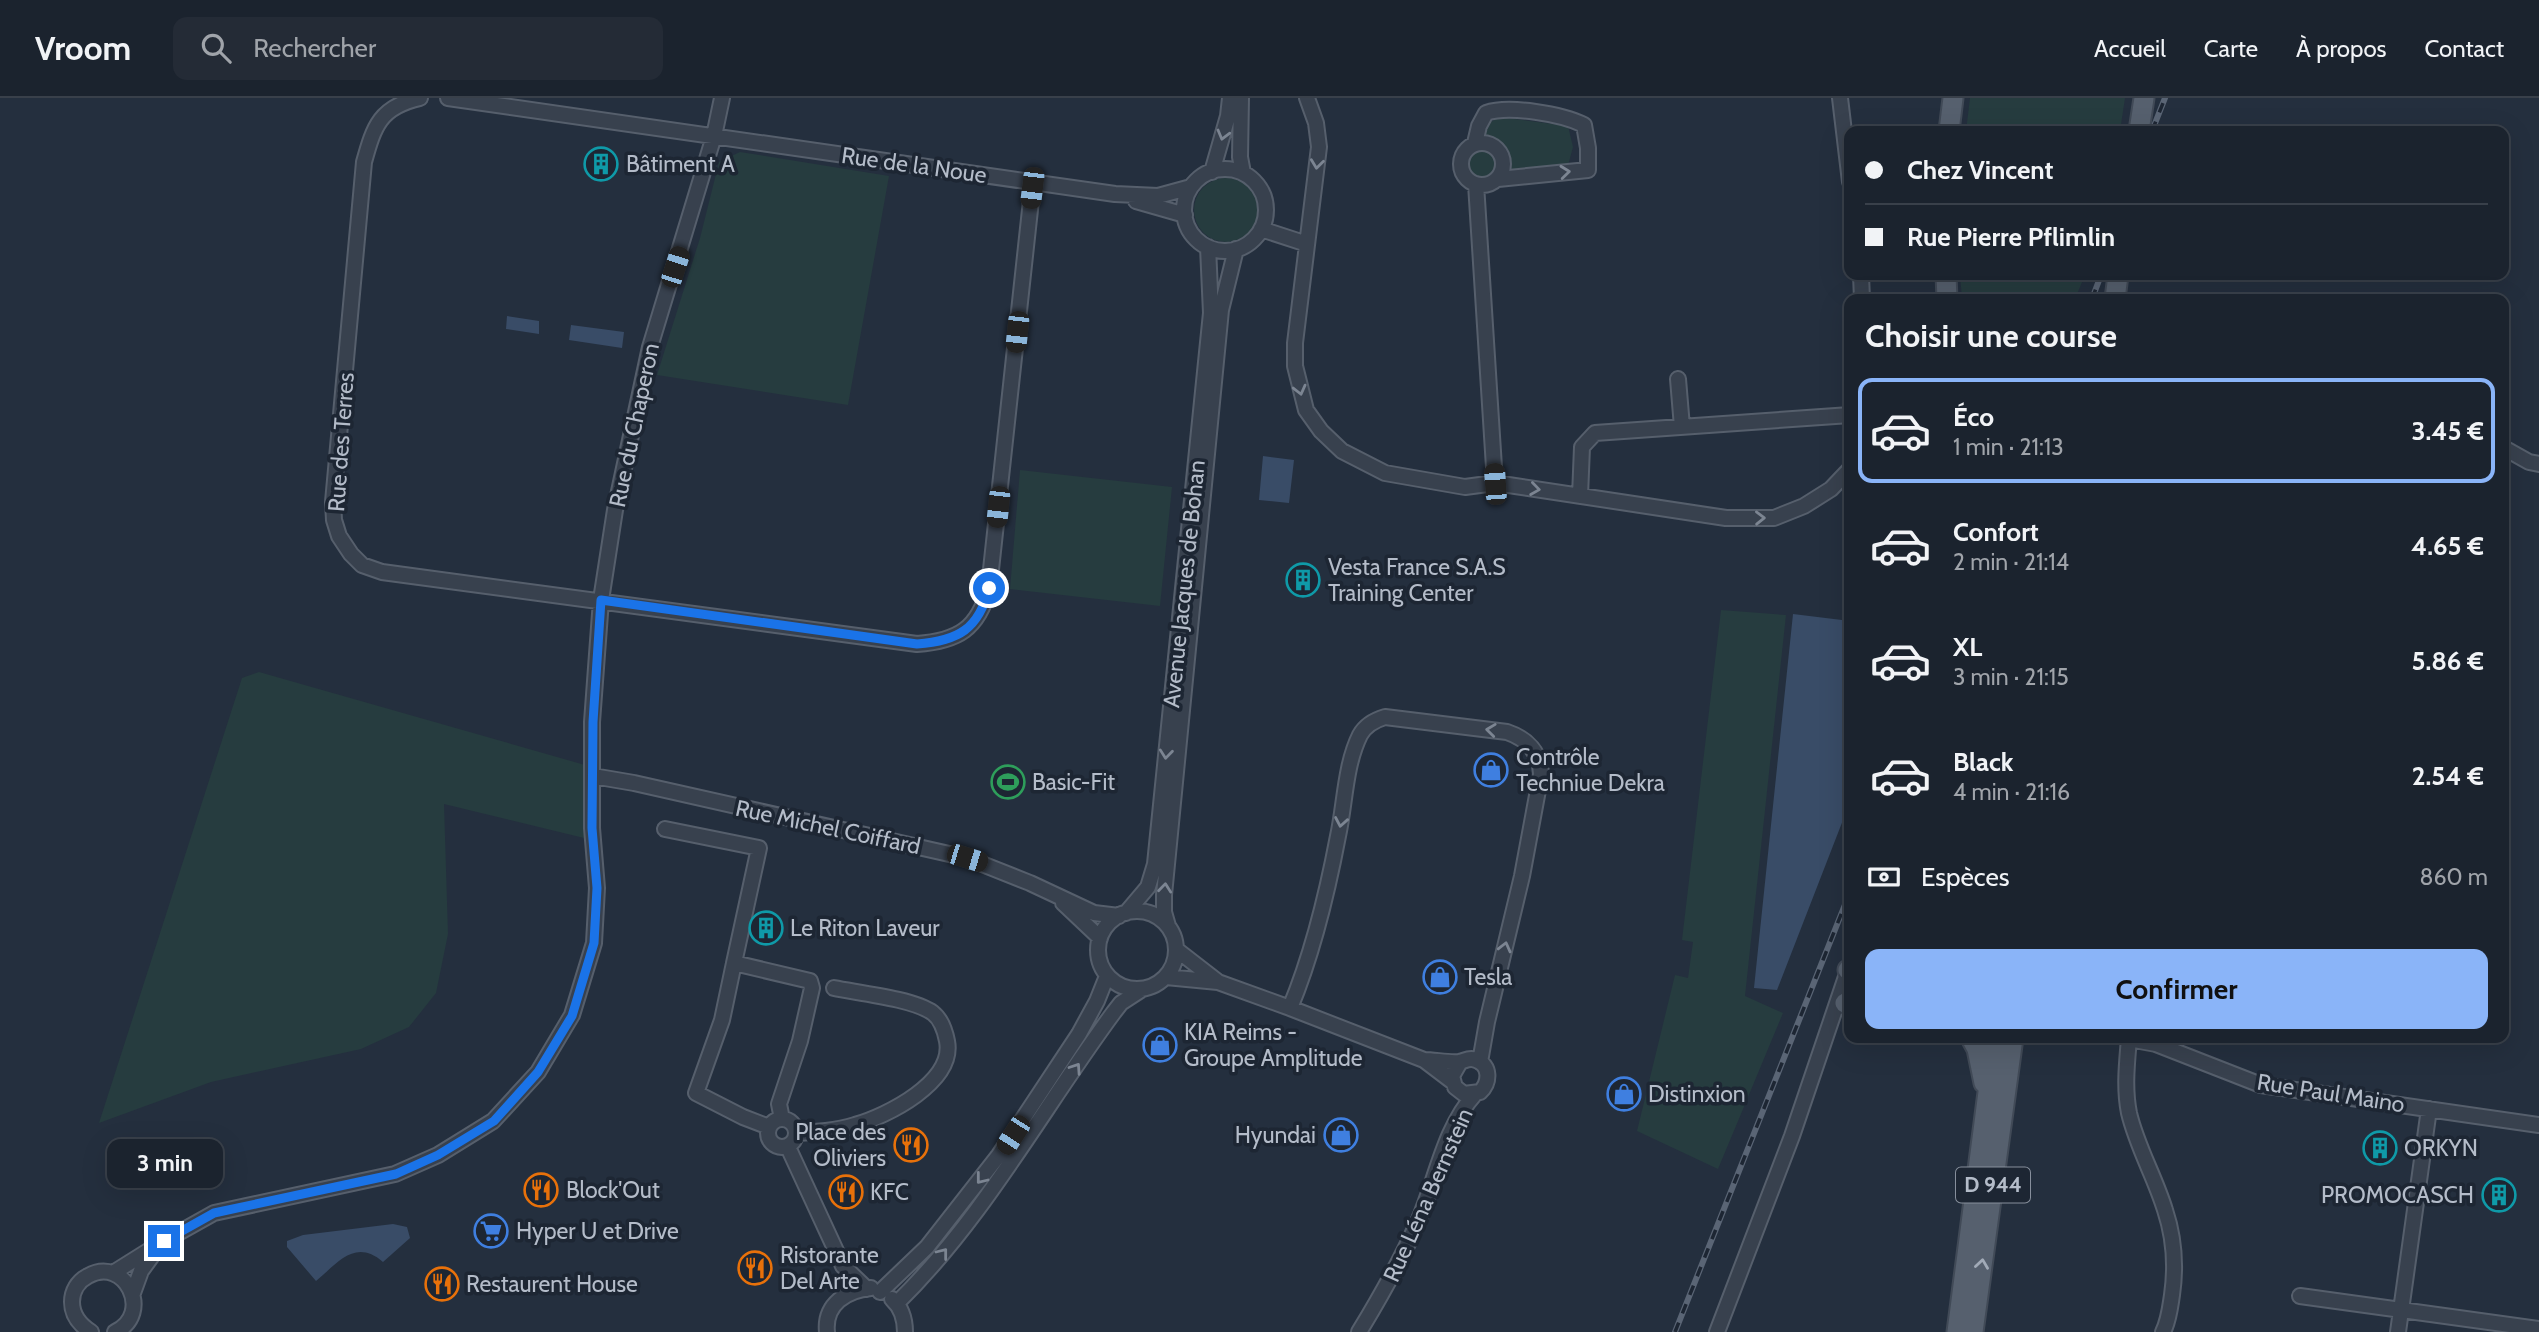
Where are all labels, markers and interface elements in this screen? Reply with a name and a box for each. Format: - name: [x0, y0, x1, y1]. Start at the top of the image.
- search box: [173, 17, 663, 80]
- text: Vroom: [35, 28, 131, 68]
- icon: search: [197, 29, 235, 67]
- text: Rechercher: [253, 32, 376, 64]
- text: Accueil: [2094, 34, 2166, 63]
- text: Carte: [2204, 34, 2258, 63]
- text: À propos: [2296, 34, 2387, 63]
- text: Contact: [2425, 34, 2504, 63]
- one-way arrow: [1217, 129, 1231, 141]
- street label: Rue de la Noue: [840, 141, 989, 189]
- building icon: Bâtiment A: [582, 145, 620, 183]
- place label: Bâtiment A: [626, 150, 735, 178]
- text: Chez Vincent: [1907, 154, 2053, 186]
- one-way arrow: [1309, 158, 1324, 170]
- one-way arrow: [1560, 165, 1571, 180]
- car: [1020, 166, 1045, 210]
- text: Rue Pierre Pflimlin: [1907, 221, 2115, 253]
- car: [659, 244, 692, 290]
- car: [1005, 310, 1030, 354]
- text: Choisir une course: [1865, 316, 2117, 355]
- street label: Rue du Chaperon: [603, 340, 665, 510]
- street label: Rue des Terres: [322, 371, 360, 513]
- one-way arrow: [1292, 384, 1306, 396]
- icon: car: [1869, 399, 1932, 462]
- text: Éco: [1953, 401, 1994, 433]
- text: 3.45 €: [2412, 415, 2484, 447]
- text: 1 min · 21:13: [1953, 433, 2064, 461]
- street label: Avenue Jacques de Bohan: [1157, 459, 1211, 709]
- car: [1484, 462, 1507, 506]
- one-way arrow: [1529, 482, 1541, 497]
- car: [986, 485, 1011, 529]
- one-way arrow: [1756, 510, 1766, 526]
- icon: car: [1869, 514, 1932, 577]
- text: Confort: [1953, 516, 2039, 548]
- text: 4.65 €: [2411, 530, 2484, 562]
- text: 2 min · 21:14: [1953, 548, 2069, 576]
- place label: Vesta France S.A.S Training Center: [1328, 553, 1506, 607]
- building icon: Vesta France S.A.S Training Center: [1284, 561, 1322, 599]
- route start: [973, 572, 1005, 604]
- icon: car: [1869, 629, 1932, 692]
- text: XL: [1953, 631, 1982, 663]
- text: 5.86 €: [2411, 645, 2484, 677]
- text: 3 min · 21:15: [1953, 663, 2069, 691]
- one-way arrow: [1485, 723, 1497, 738]
- place label: Contrôle Techniue Dekra: [1516, 743, 1665, 797]
- icon: car: [1869, 744, 1932, 807]
- text: Black: [1953, 746, 2013, 778]
- one-way arrow: [1159, 748, 1174, 759]
- shop icon: Contrôle Techniue Dekra: [1472, 751, 1510, 789]
- text: 2.54 €: [2412, 760, 2484, 792]
- sports icon: Basic-Fit: [989, 763, 1027, 801]
- place label: Basic-Fit: [1032, 768, 1115, 796]
- text: 4 min · 21:16: [1953, 778, 2070, 806]
- street label: Rue Michel Coiffard: [733, 794, 923, 860]
- one-way arrow: [1334, 816, 1349, 828]
- car: [944, 842, 991, 874]
- icon: cash: [1865, 858, 1903, 896]
- text: Espèces: [1921, 861, 2010, 893]
- text: 860 m: [2420, 863, 2488, 891]
- one-way arrow: [1157, 882, 1172, 893]
- building icon: Le Riton Laveur: [747, 909, 785, 947]
- place label: Le Riton Laveur: [790, 914, 940, 942]
- one-way arrow: [1497, 941, 1512, 953]
- button: Confirmer: [1865, 949, 2488, 1029]
- shop icon: Tesla: [1421, 958, 1459, 996]
- place label: Tesla: [1464, 963, 1512, 991]
- place label: KIA Reims - Groupe Amplitude: [1184, 1018, 1363, 1072]
- shop icon: KIA Reims - Groupe Amplitude: [1141, 1026, 1179, 1064]
- one-way arrow: [1067, 1063, 1080, 1076]
- street label: Rue Paul Maino: [2255, 1068, 2407, 1118]
- shop icon: Distinxion: [1605, 1075, 1643, 1113]
- place label: Distinxion: [1648, 1080, 1746, 1108]
- street label: Rue Léna Bernstein: [1377, 1104, 1479, 1286]
- car: [993, 1112, 1034, 1158]
- shop icon: Hyundai: [1322, 1116, 1360, 1154]
- place label: Place des Oliviers: [795, 1118, 886, 1172]
- place label: Hyundai: [1235, 1121, 1316, 1149]
- restaurant icon: Place des Oliviers: [892, 1126, 930, 1164]
- building icon: ORKYN: [2361, 1129, 2399, 1167]
- place label: ORKYN: [2404, 1134, 2478, 1162]
- callout: 3 min: [106, 1140, 222, 1188]
- text: 3 min: [137, 1149, 193, 1177]
- road number: D 944: [1956, 1168, 2030, 1202]
- restaurant icon: Block'Out: [522, 1171, 560, 1209]
- one-way arrow: [976, 1171, 989, 1183]
- restaurant icon: KFC: [827, 1173, 865, 1211]
- place label: Block'Out: [566, 1176, 660, 1204]
- building icon: PROMOCASCH: [2480, 1176, 2518, 1214]
- place label: KFC: [870, 1178, 909, 1206]
- place label: PROMOCASCH: [2321, 1181, 2474, 1209]
- supermarket icon: Hyper U et Drive: [472, 1212, 510, 1250]
- place label: Hyper U et Drive: [516, 1217, 679, 1245]
- route end: [148, 1225, 180, 1257]
- place label: Ristorante Del Arte: [780, 1241, 879, 1295]
- one-way arrow: [935, 1248, 947, 1261]
- restaurant icon: Ristorante Del Arte: [736, 1249, 774, 1287]
- one-way arrow: [1974, 1259, 1989, 1270]
- restaurant icon: Restaurent House: [423, 1265, 461, 1303]
- place label: Restaurent House: [466, 1270, 638, 1298]

